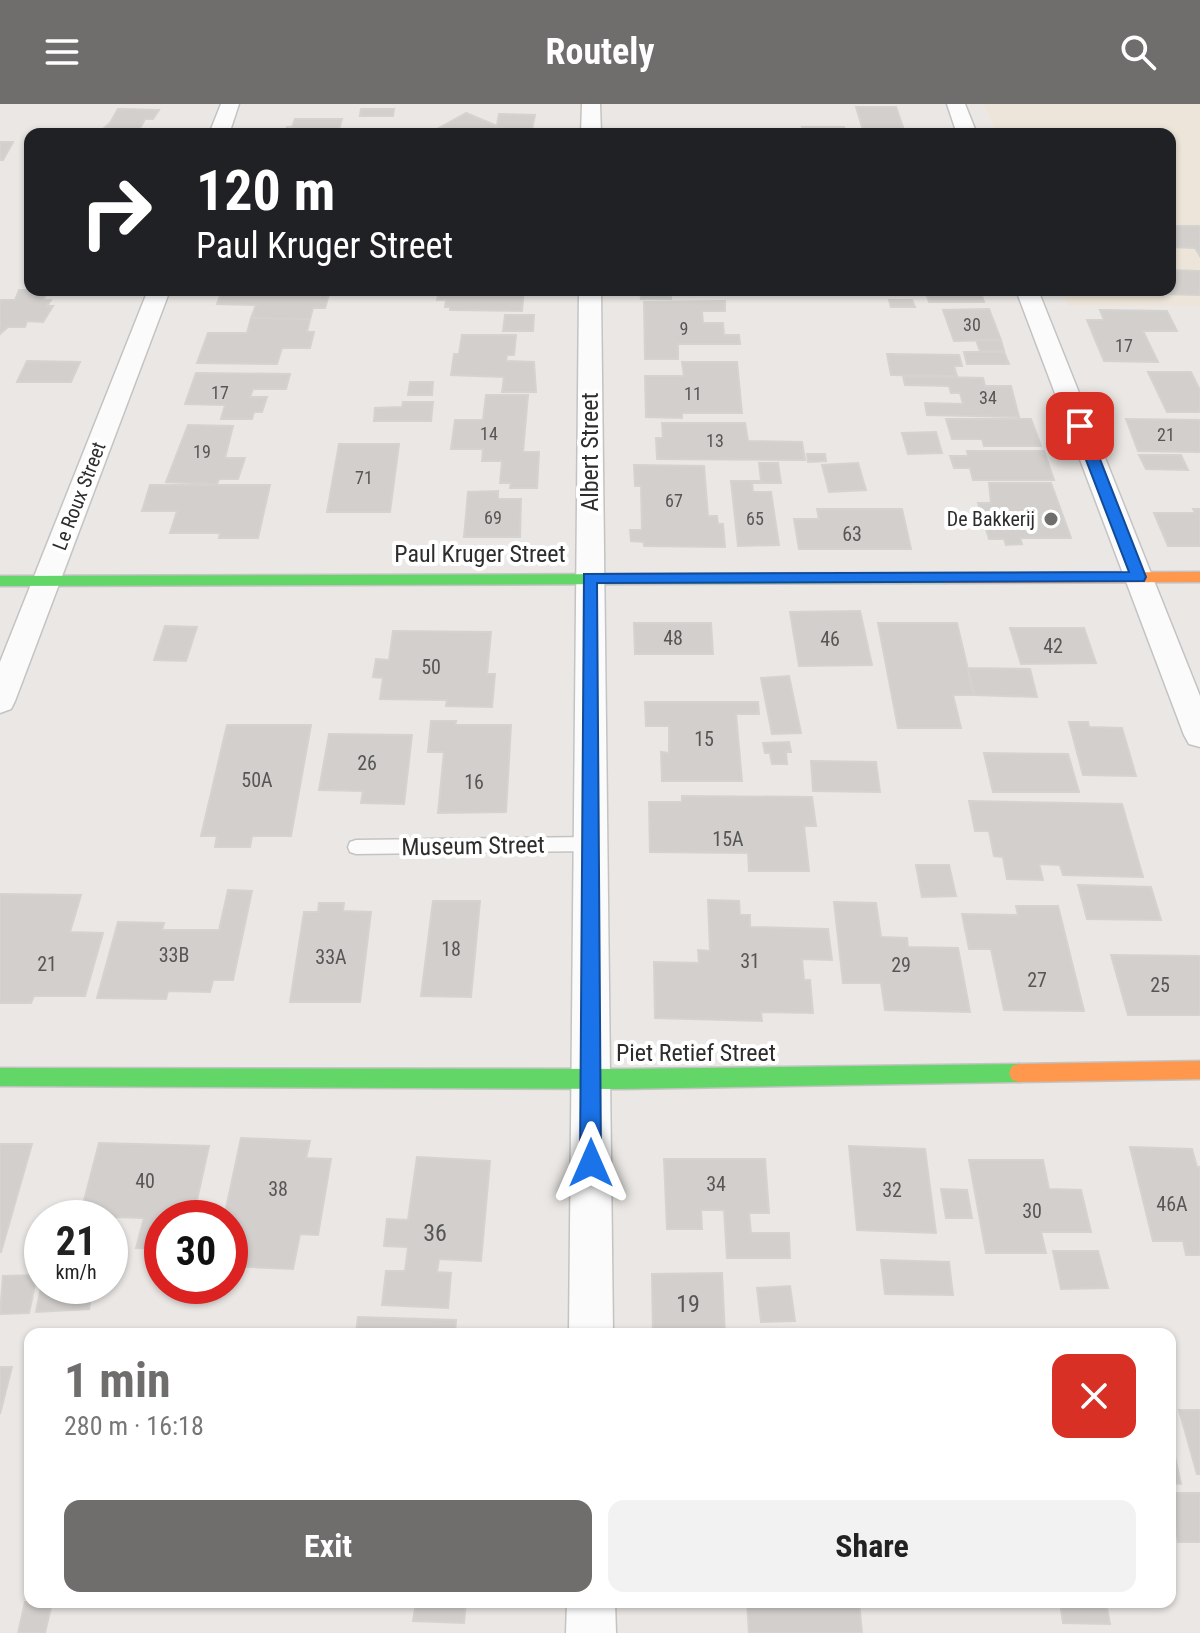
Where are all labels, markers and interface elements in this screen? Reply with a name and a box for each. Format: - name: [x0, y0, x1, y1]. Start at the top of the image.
- icon: menu: [40, 30, 84, 74]
- icon: search: [1116, 30, 1160, 74]
- text: Routely: [546, 31, 654, 73]
- text: 120 m: [196, 158, 335, 224]
- icon: right: [64, 160, 168, 264]
- text: Paul Kruger Street: [196, 225, 453, 267]
- house number: 30: [963, 314, 981, 335]
- house number: 9: [680, 318, 688, 339]
- house number: 17: [1115, 335, 1133, 356]
- house number: 17: [211, 382, 229, 403]
- house number: 11: [684, 383, 702, 404]
- house number: 34: [979, 387, 997, 408]
- street label: Albert Street: [576, 392, 604, 512]
- pin: [1046, 392, 1114, 460]
- icon: arrive: [1058, 404, 1102, 448]
- house number: 14: [480, 423, 498, 444]
- house number: 21: [1157, 424, 1175, 445]
- house number: 13: [706, 430, 724, 451]
- street label: Le Roux Street: [47, 438, 111, 554]
- house number: 19: [193, 441, 211, 462]
- house number: 71: [355, 467, 373, 488]
- house number: 67: [665, 490, 683, 511]
- house number: 69: [484, 507, 502, 528]
- place label: De Bakkerij: [947, 507, 1035, 531]
- house number: 65: [746, 508, 764, 529]
- marker: De Bakkerij: [1042, 510, 1060, 528]
- house number: 63: [842, 522, 862, 546]
- street label: Paul Kruger Street: [394, 540, 566, 568]
- house number: 48: [663, 626, 683, 650]
- house number: 46: [820, 627, 840, 651]
- house number: 42: [1043, 634, 1063, 658]
- house number: 50: [421, 655, 441, 679]
- house number: 15: [694, 727, 714, 751]
- house number: 26: [357, 751, 377, 775]
- house number: 50A: [241, 768, 273, 792]
- house number: 16: [464, 770, 484, 794]
- house number: 15A: [712, 827, 744, 851]
- street label: Museum Street: [401, 831, 545, 861]
- house number: 18: [441, 937, 461, 961]
- house number: 33B: [159, 943, 189, 967]
- house number: 33A: [315, 945, 347, 969]
- house number: 31: [740, 949, 760, 973]
- house number: 21: [37, 952, 57, 976]
- house number: 29: [891, 953, 911, 977]
- house number: 27: [1027, 968, 1047, 992]
- house number: 25: [1150, 973, 1170, 997]
- street label: Piet Retief Street: [616, 1039, 776, 1067]
- position arrow: [549, 1121, 633, 1205]
- house number: 40: [135, 1169, 155, 1193]
- house number: 34: [706, 1172, 726, 1196]
- house number: 38: [268, 1177, 288, 1201]
- house number: 32: [882, 1178, 902, 1202]
- house number: 46A: [1156, 1192, 1188, 1216]
- house number: 30: [1022, 1199, 1042, 1223]
- speed limit sign: 30: [144, 1200, 248, 1304]
- text: 21: [56, 1218, 96, 1265]
- house number: 36: [423, 1219, 447, 1247]
- text: km/h: [55, 1260, 97, 1284]
- house number: 19: [676, 1290, 700, 1318]
- text: 1 min: [64, 1352, 171, 1409]
- button: close: [1052, 1354, 1136, 1438]
- text: 280 m · 16:18: [64, 1411, 204, 1441]
- button: Exit: [64, 1500, 592, 1592]
- button: Share: [608, 1500, 1136, 1592]

